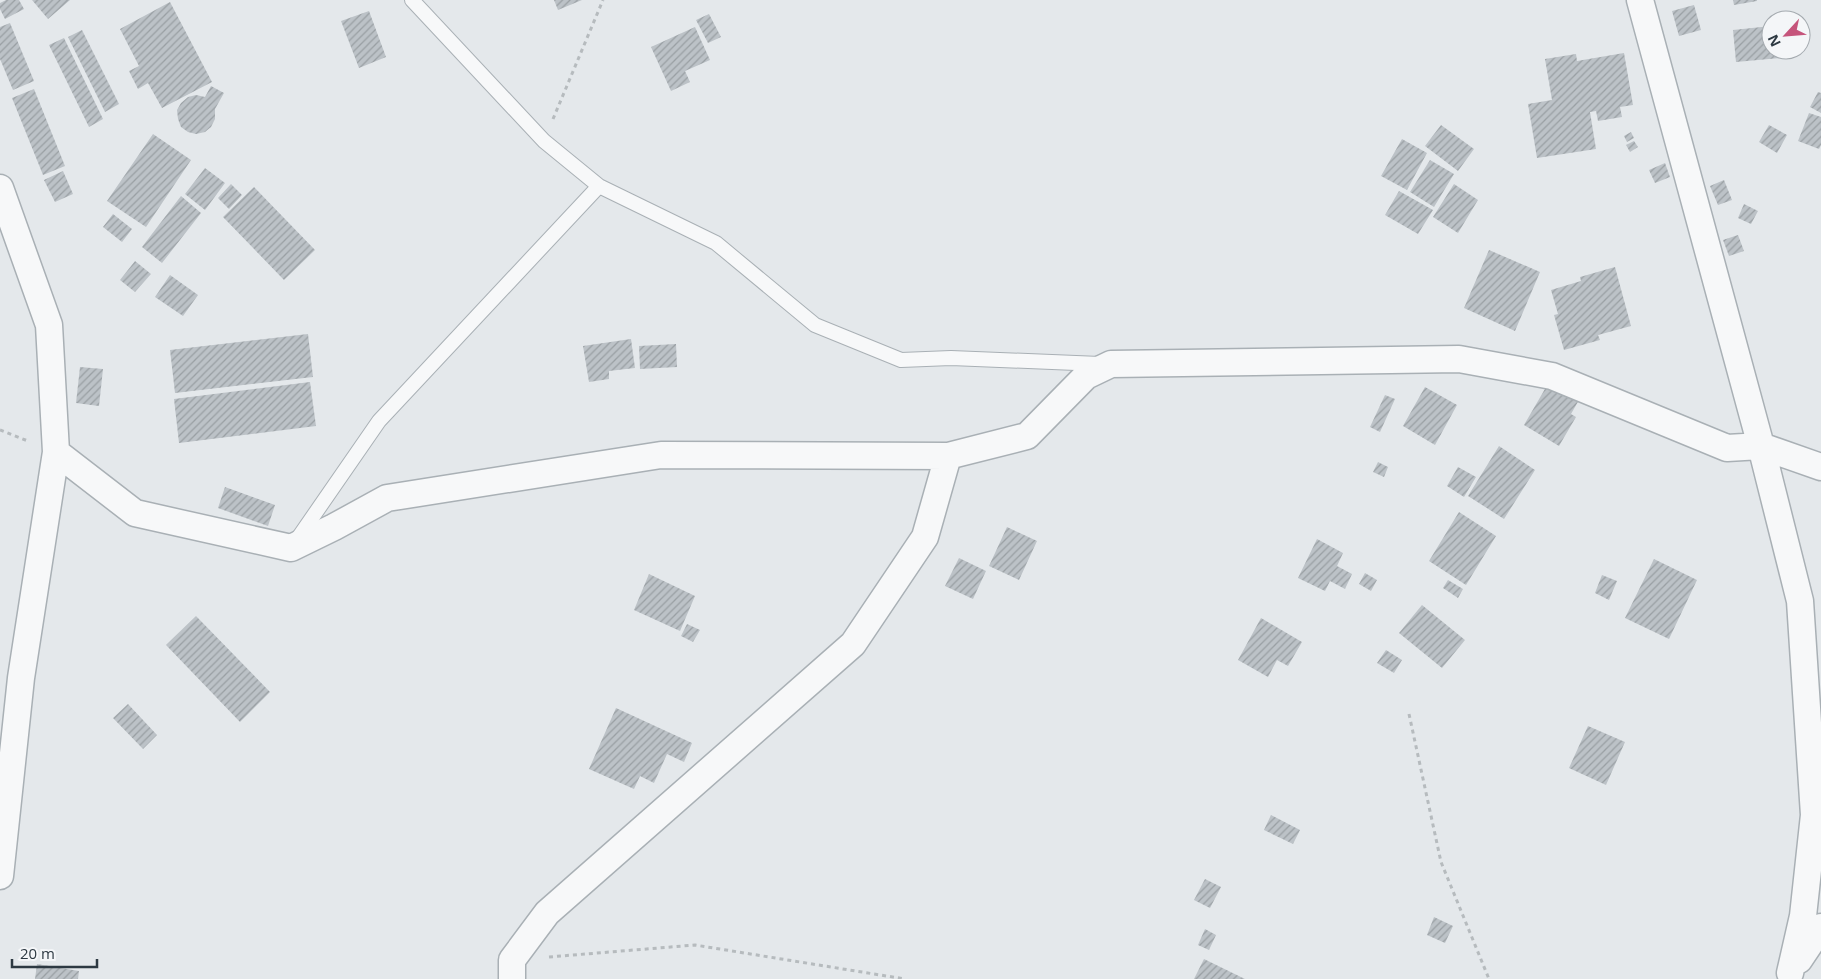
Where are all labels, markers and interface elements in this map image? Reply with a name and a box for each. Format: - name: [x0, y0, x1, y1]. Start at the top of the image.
- north arrow: [1761, 10, 1811, 60]
- text: N: [1763, 32, 1785, 50]
- scale bar: [12, 936, 98, 968]
- text: 20 m: [20, 943, 55, 963]

